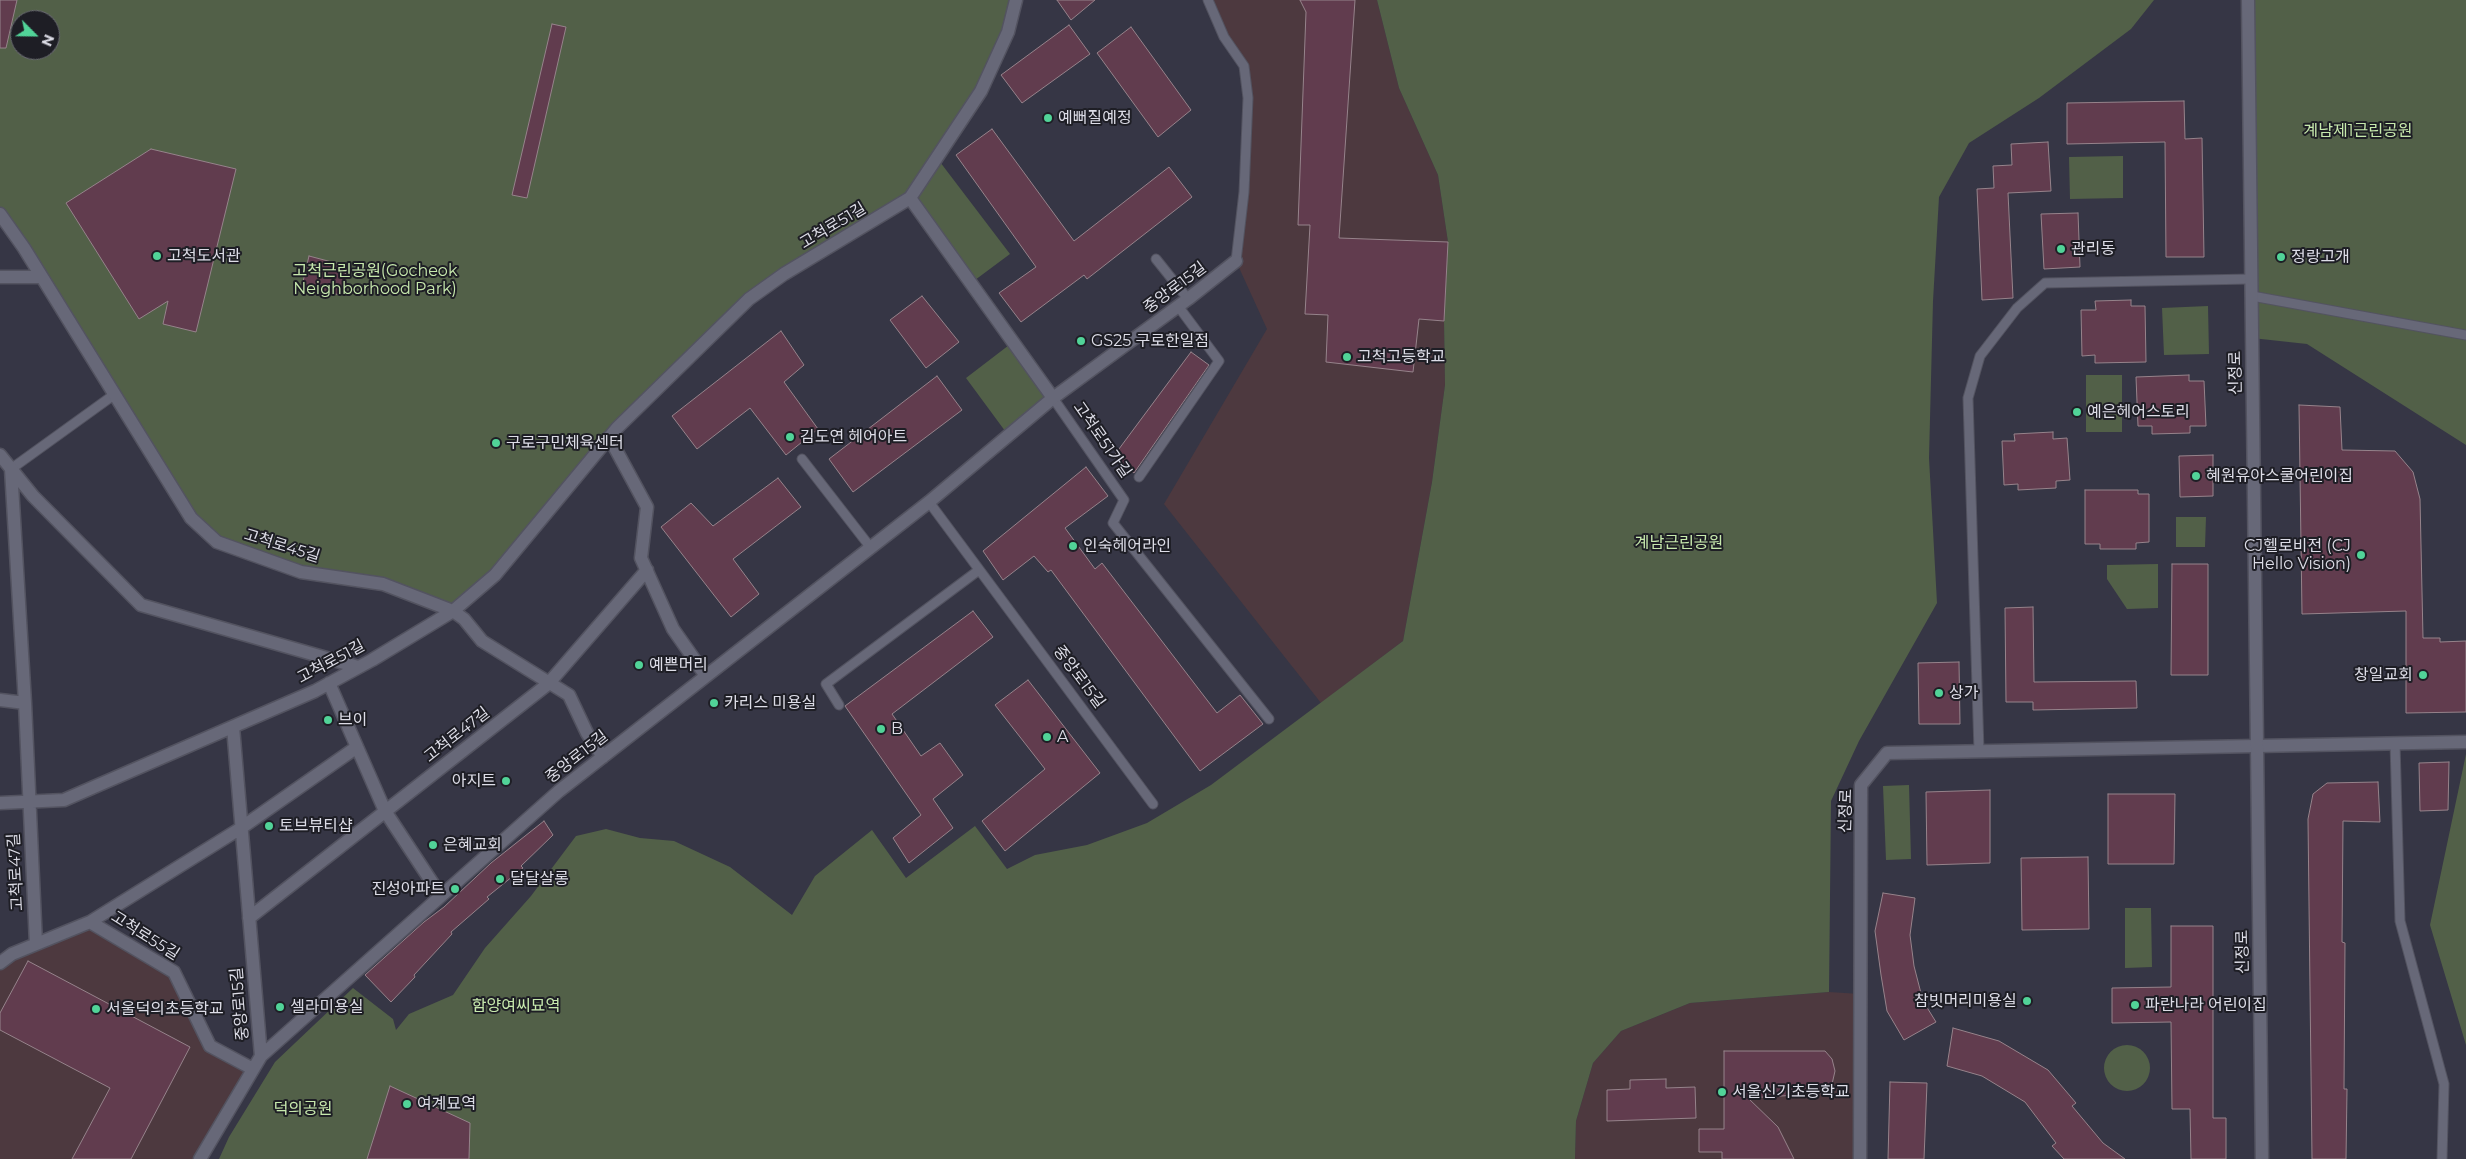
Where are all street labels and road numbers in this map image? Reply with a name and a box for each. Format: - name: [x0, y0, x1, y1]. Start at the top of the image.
- street label: 고척로51길: [796, 199, 870, 253]
- street label: 중앙로15길: [1140, 258, 1210, 318]
- street label: 신정로: [2226, 351, 2246, 395]
- street label: 고척로51가길: [1069, 398, 1135, 482]
- street label: 고척로45길: [242, 525, 322, 567]
- street label: 고척로51길: [294, 636, 368, 688]
- street label: 중앙로15길: [1049, 642, 1109, 712]
- street label: 고척로47길: [420, 703, 494, 767]
- street label: 중앙로15길: [542, 727, 612, 787]
- street label: 신정로: [1836, 789, 1856, 833]
- street label: 고척로47길: [4, 833, 28, 911]
- street label: 고척로55길: [107, 907, 183, 965]
- street label: 신정로: [2233, 930, 2253, 974]
- street label: 중앙로15길: [227, 966, 253, 1042]

